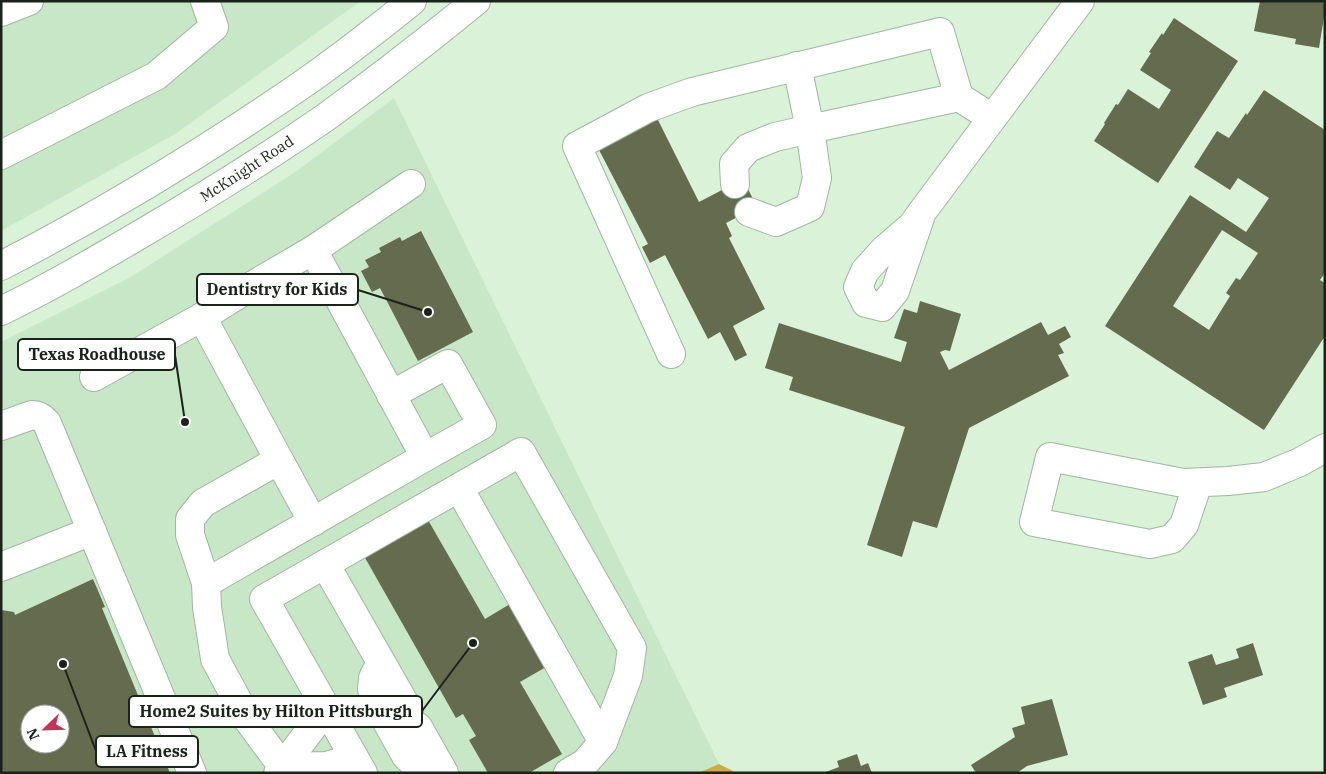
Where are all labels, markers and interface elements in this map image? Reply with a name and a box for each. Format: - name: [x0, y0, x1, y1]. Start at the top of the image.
- street label: McKnight Road: [196, 131, 297, 206]
- callout: Dentistry for Kids: [197, 274, 358, 305]
- text: Dentistry for Kids: [207, 279, 347, 299]
- callout: Texas Roadhouse: [18, 339, 175, 370]
- text: Texas Roadhouse: [28, 344, 166, 364]
- callout: Home2 Suites by Hilton Pittsburgh: [129, 696, 422, 727]
- text: Home2 Suites by Hilton Pittsburgh: [140, 701, 412, 721]
- north arrow: [20, 704, 70, 754]
- text: N: [23, 725, 43, 743]
- callout: LA Fitness: [96, 736, 198, 767]
- text: LA Fitness: [106, 741, 188, 761]

